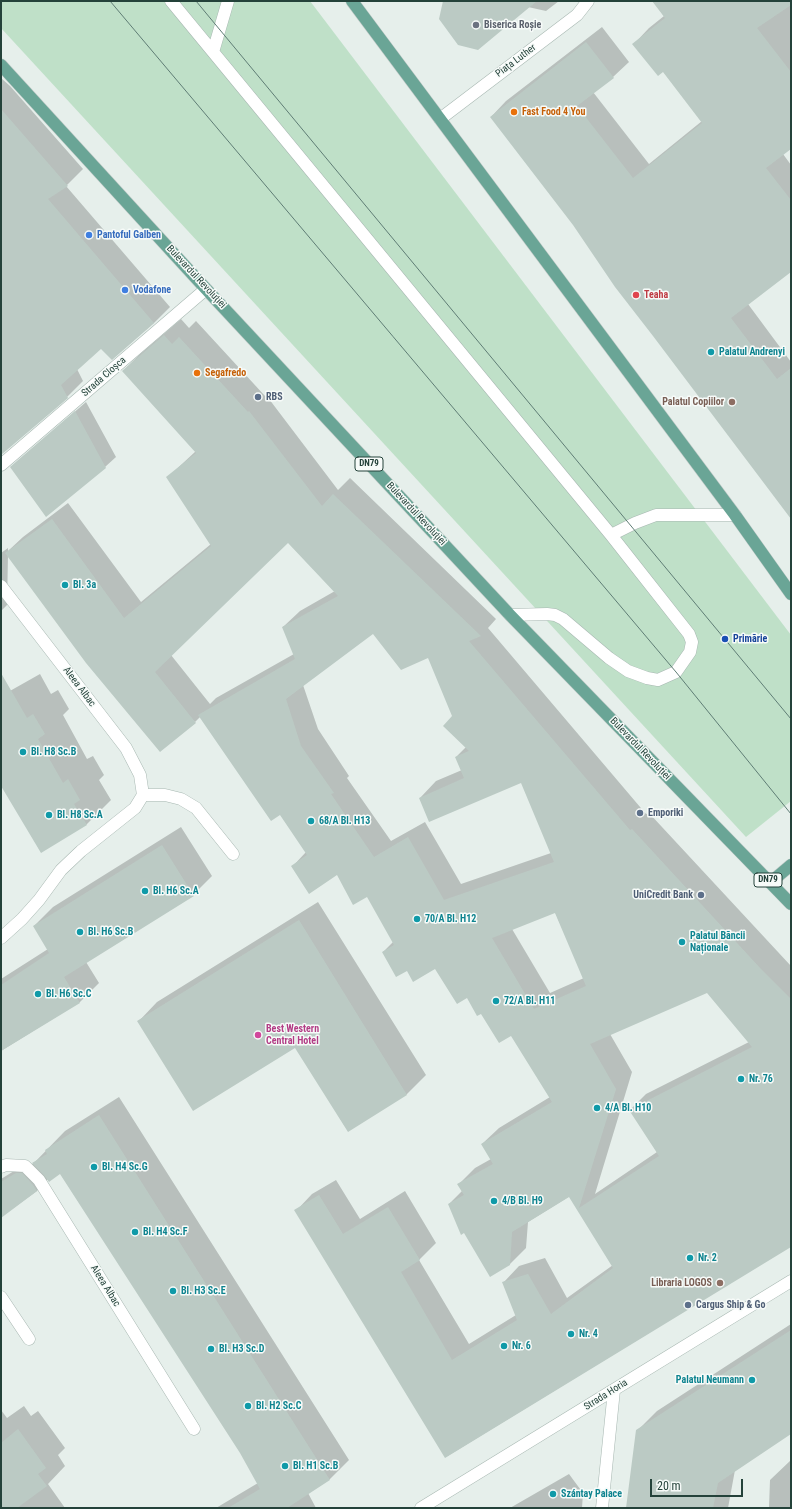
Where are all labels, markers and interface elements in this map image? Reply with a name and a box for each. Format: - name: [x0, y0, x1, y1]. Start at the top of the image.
- place label: Biserica Roșie: [484, 19, 541, 31]
- marker: Biserica Roșie: [471, 20, 481, 30]
- street label: Piața Luther: [493, 42, 539, 80]
- place label: Fast Food 4 You: [522, 106, 585, 118]
- marker: Fast Food 4 You: [509, 107, 519, 117]
- place label: Pantoful Galben: [97, 229, 161, 241]
- marker: Pantoful Galben: [84, 230, 94, 240]
- street label: Bulevardul Revoluției: [164, 243, 228, 311]
- place label: Vodafone: [133, 284, 171, 296]
- marker: Vodafone: [120, 285, 130, 295]
- place label: Teaha: [644, 289, 668, 301]
- marker: Teaha: [631, 290, 641, 300]
- place label: Palatul Andrenyi: [719, 346, 785, 358]
- marker: Palatul Andrenyi: [706, 347, 716, 357]
- street label: Strada Cloșca: [79, 355, 129, 399]
- place label: Segafredo: [205, 367, 246, 379]
- marker: Segafredo: [192, 368, 202, 378]
- place label: RBS: [266, 391, 283, 403]
- marker: RBS: [253, 392, 263, 402]
- place label: Palatul Copiilor: [662, 396, 724, 408]
- marker: Palatul Copiilor: [727, 397, 737, 407]
- road number: DN79: [355, 457, 383, 471]
- street label: Bulevardul Revoluției: [384, 480, 448, 548]
- place label: Bl. 3a: [73, 579, 96, 591]
- marker: Bl. 3a: [60, 580, 70, 590]
- place label: Primărie: [733, 633, 767, 645]
- marker: Primărie: [720, 634, 730, 644]
- street label: Aleea Albac: [60, 665, 98, 709]
- street label: Bulevardul Revoluției: [607, 715, 673, 783]
- place label: Bl. H8 Sc.B: [31, 746, 76, 758]
- marker: Bl. H8 Sc.B: [18, 747, 28, 757]
- place label: Emporiki: [648, 807, 683, 819]
- marker: Emporiki: [635, 808, 645, 818]
- place label: Bl. H8 Sc.A: [57, 809, 103, 821]
- marker: Bl. H8 Sc.A: [44, 810, 54, 820]
- place label: 68/A Bl. H13: [319, 815, 370, 827]
- marker: 68/A Bl. H13: [306, 816, 316, 826]
- road number: DN79: [754, 873, 782, 887]
- place label: Bl. H6 Sc.A: [153, 885, 199, 897]
- marker: Bl. H6 Sc.A: [140, 886, 150, 896]
- place label: UniCredit Bank: [633, 889, 693, 901]
- marker: UniCredit Bank: [696, 890, 706, 900]
- place label: 70/A Bl. H12: [425, 913, 476, 925]
- marker: 70/A Bl. H12: [412, 914, 422, 924]
- place label: Bl. H6 Sc.B: [88, 926, 133, 938]
- marker: Bl. H6 Sc.B: [75, 927, 85, 937]
- place label: Palatul Băncii Naționale: [690, 930, 745, 954]
- marker: Palatul Băncii Naționale: [677, 937, 687, 947]
- place label: Bl. H6 Sc.C: [46, 988, 91, 1000]
- marker: Bl. H6 Sc.C: [33, 989, 43, 999]
- place label: 72/A Bl. H11: [504, 995, 555, 1007]
- marker: 72/A Bl. H11: [491, 996, 501, 1006]
- place label: Best Western Central Hotel: [266, 1023, 319, 1046]
- marker: Best Western Central Hotel: [253, 1030, 263, 1040]
- place label: Nr. 76: [749, 1073, 773, 1085]
- marker: Nr. 76: [736, 1074, 746, 1084]
- place label: 4/A Bl. H10: [605, 1102, 651, 1114]
- marker: 4/A Bl. H10: [592, 1103, 602, 1113]
- place label: Bl. H4 Sc.G: [102, 1161, 148, 1173]
- marker: Bl. H4 Sc.G: [89, 1162, 99, 1172]
- place label: 4/B Bl. H9: [502, 1195, 543, 1207]
- marker: 4/B Bl. H9: [489, 1196, 499, 1206]
- place label: Bl. H4 Sc.F: [143, 1226, 187, 1238]
- marker: Bl. H4 Sc.F: [130, 1227, 140, 1237]
- place label: Nr. 2: [698, 1252, 717, 1264]
- marker: Nr. 2: [685, 1253, 695, 1263]
- street label: Aleea Albac: [87, 1263, 123, 1309]
- place label: Libraria LOGOS: [651, 1277, 712, 1289]
- marker: Libraria LOGOS: [715, 1278, 725, 1288]
- place label: Bl. H3 Sc.E: [181, 1285, 226, 1297]
- marker: Bl. H3 Sc.E: [168, 1286, 178, 1296]
- place label: Cargus Ship & Go: [696, 1299, 765, 1311]
- marker: Cargus Ship & Go: [683, 1300, 693, 1310]
- place label: Nr. 4: [579, 1328, 598, 1340]
- marker: Nr. 4: [566, 1329, 576, 1339]
- place label: Nr. 6: [512, 1340, 531, 1352]
- marker: Nr. 6: [499, 1341, 509, 1351]
- place label: Bl. H3 Sc.D: [219, 1343, 264, 1355]
- marker: Bl. H3 Sc.D: [206, 1344, 216, 1354]
- place label: Palatul Neumann: [676, 1374, 744, 1386]
- marker: Palatul Neumann: [747, 1375, 757, 1385]
- street label: Strada Horia: [582, 1377, 630, 1413]
- place label: Bl. H2 Sc.C: [256, 1400, 301, 1412]
- marker: Bl. H2 Sc.C: [243, 1401, 253, 1411]
- place label: Bl. H1 Sc.B: [293, 1460, 338, 1472]
- marker: Bl. H1 Sc.B: [280, 1461, 290, 1471]
- scale bar: [652, 1471, 745, 1497]
- text: 20 m: [657, 1479, 681, 1493]
- place label: Szántay Palace: [561, 1488, 622, 1500]
- marker: Szántay Palace: [548, 1489, 558, 1499]

